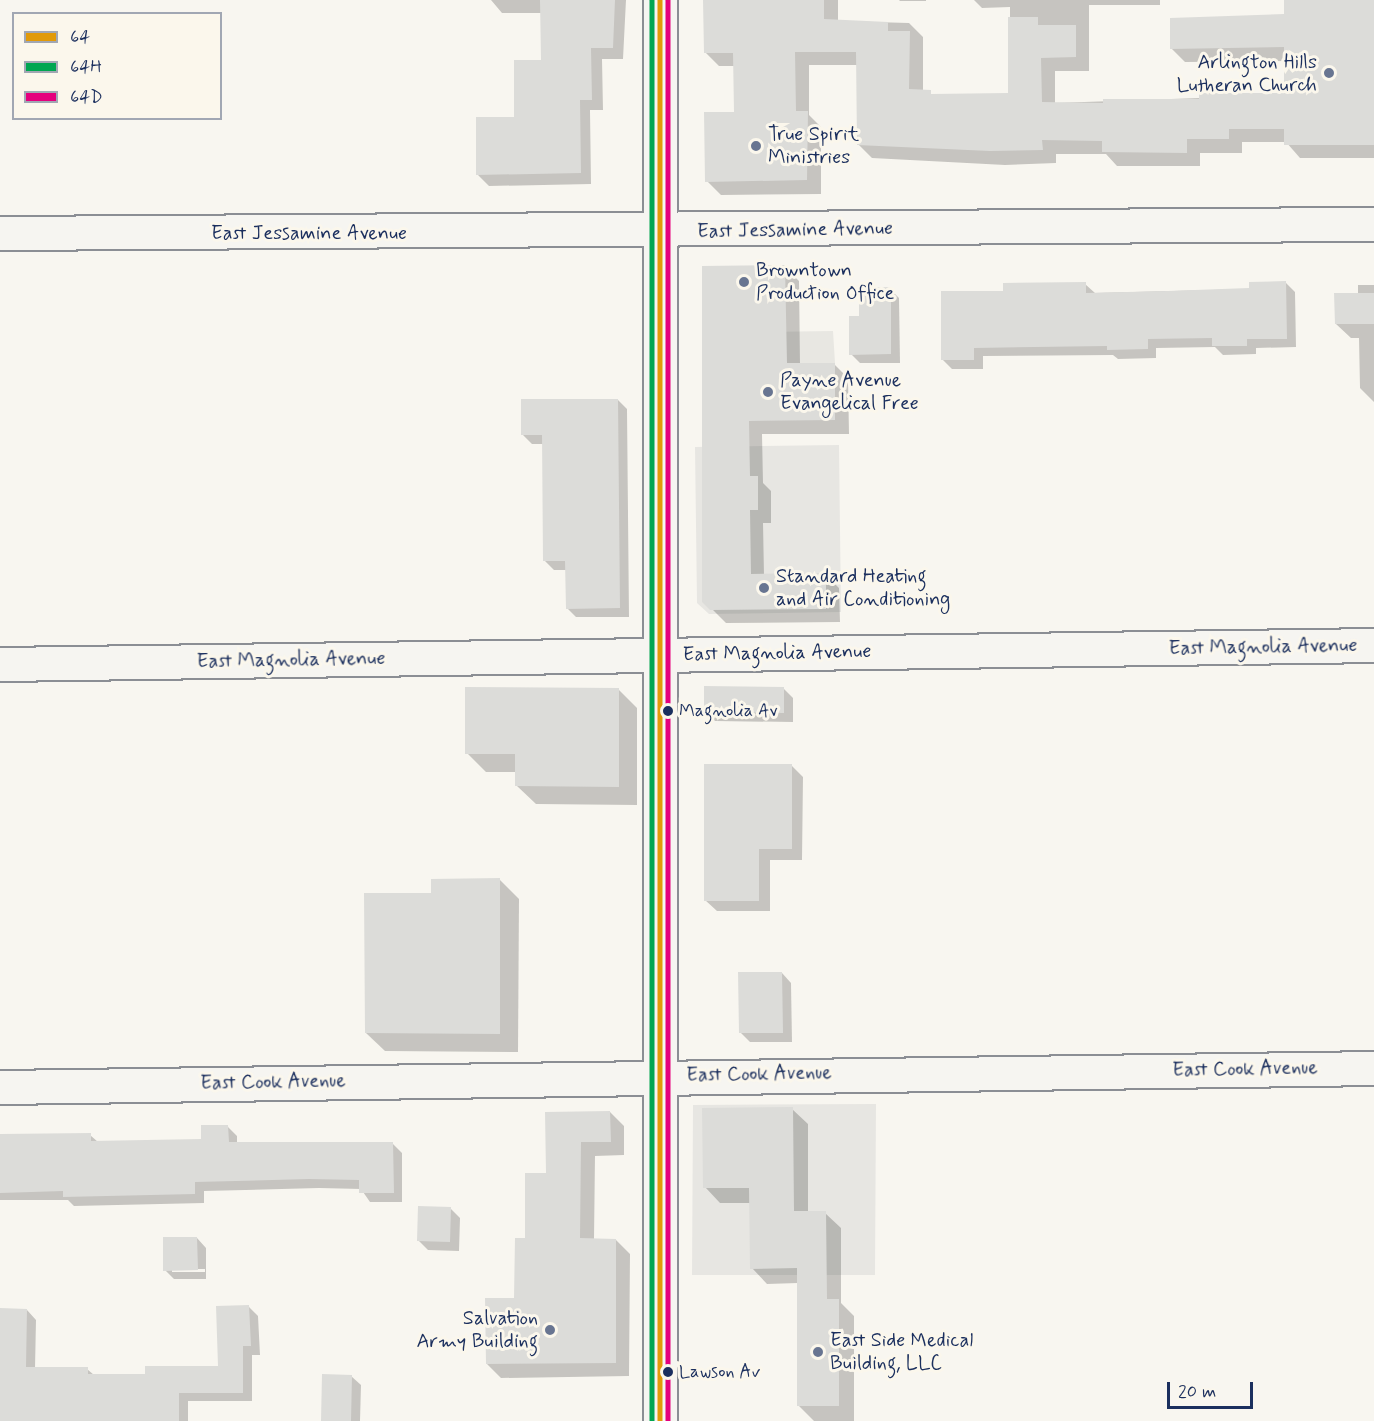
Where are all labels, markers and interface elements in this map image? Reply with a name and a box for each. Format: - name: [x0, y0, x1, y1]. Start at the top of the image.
- legend: [12, 12, 222, 120]
- text: 64: [70, 25, 90, 49]
- place label: Arlington Hills Lutheran Church: [1172, 50, 1317, 97]
- text: 64H: [70, 55, 102, 79]
- marker: Arlington Hills Lutheran Church: [1322, 66, 1336, 80]
- text: 64D: [70, 85, 103, 109]
- place label: True Spirit Ministries: [768, 122, 859, 169]
- marker: True Spirit Ministries: [749, 139, 763, 153]
- street label: East Jessamine Avenue: [696, 216, 894, 244]
- street label: East Jessamine Avenue: [210, 221, 408, 245]
- place label: Browntown Production Office: [756, 258, 895, 305]
- marker: Browntown Production Office: [737, 275, 751, 289]
- place label: Payne Avenue Evangelical Free: [780, 368, 918, 415]
- marker: Payne Avenue Evangelical Free: [761, 385, 775, 399]
- place label: Standard Heating and Air Conditioning: [776, 564, 950, 611]
- marker: Standard Heating and Air Conditioning: [757, 581, 771, 595]
- street label: East Magnolia Avenue: [1167, 633, 1359, 661]
- street label: East Magnolia Avenue: [681, 639, 873, 667]
- street label: East Magnolia Avenue: [195, 646, 387, 674]
- place label: Magnolia Av: [679, 700, 777, 722]
- marker: Magnolia Av: [662, 705, 674, 717]
- street label: East Cook Avenue: [1170, 1056, 1320, 1082]
- street label: East Cook Avenue: [684, 1061, 834, 1087]
- street label: East Cook Avenue: [198, 1069, 348, 1095]
- place label: Salvation Army Building: [416, 1306, 538, 1353]
- marker: Salvation Army Building: [543, 1323, 557, 1337]
- place label: East Side Medical Building, LLC: [830, 1328, 978, 1375]
- marker: East Side Medical Building, LLC: [811, 1345, 825, 1359]
- place label: Lawson Av: [679, 1361, 759, 1383]
- marker: Lawson Av: [662, 1366, 674, 1378]
- scale bar: [1170, 1370, 1256, 1408]
- text: 20 m: [1178, 1380, 1216, 1404]

